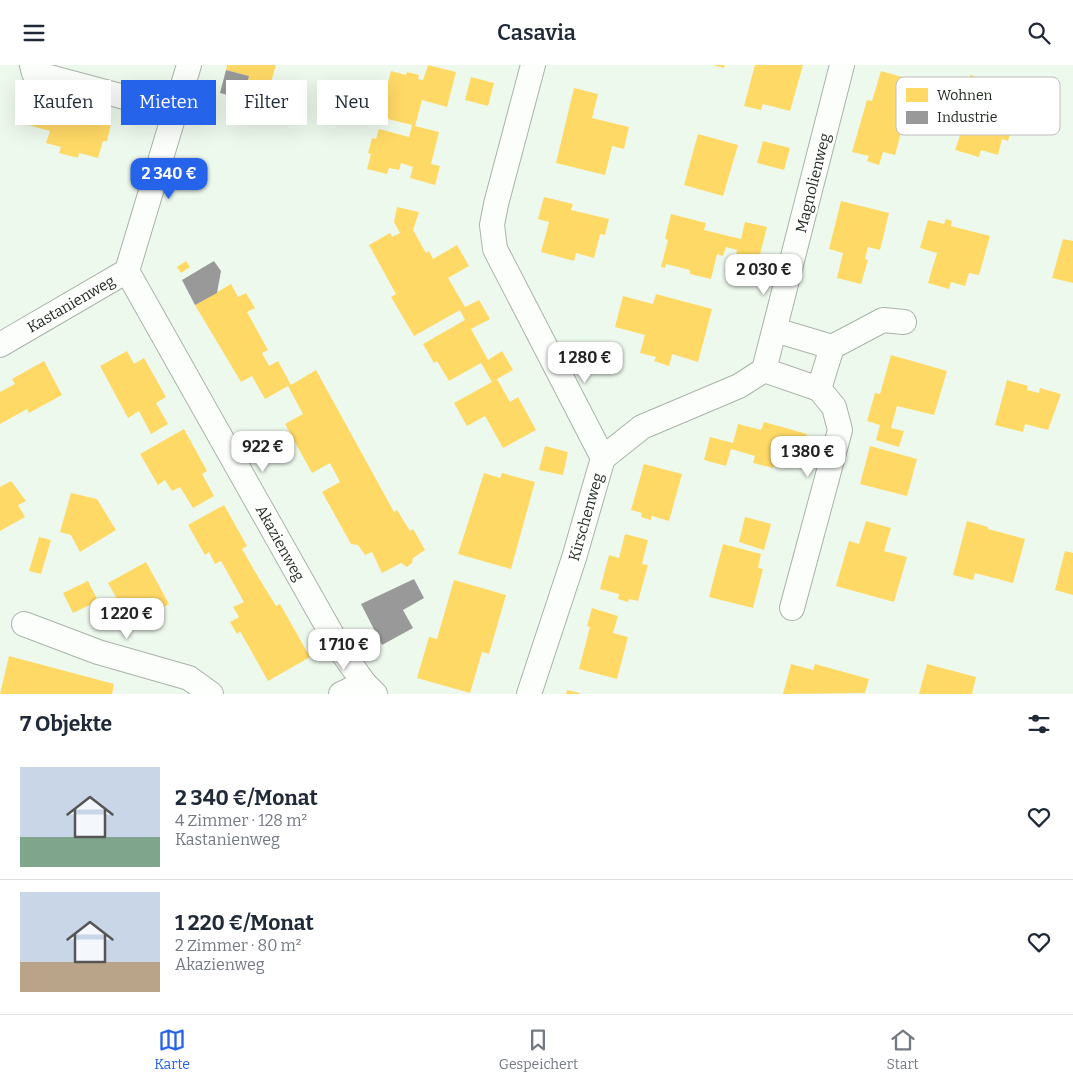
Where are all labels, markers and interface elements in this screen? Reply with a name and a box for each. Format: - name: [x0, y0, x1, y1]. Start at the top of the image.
- icon: menu: [20, 19, 48, 47]
- text: Casavia: [497, 19, 576, 46]
- icon: search: [1025, 19, 1053, 47]
- legend: [896, 77, 1060, 135]
- chip: Kaufen: [15, 80, 111, 125]
- chip: Mieten: [121, 80, 216, 125]
- chip: Filter: [226, 80, 307, 125]
- chip: Neu: [317, 80, 388, 125]
- text: Wohnen: [937, 87, 993, 104]
- text: Industrie: [937, 109, 997, 126]
- street label: Magnolienweg: [792, 131, 834, 235]
- pin: 2 340 €: [123, 157, 215, 200]
- text: 2 340 €: [141, 164, 197, 183]
- pin: 2 030 €: [718, 253, 810, 296]
- text: 2 030 €: [736, 260, 792, 279]
- street label: Kastanienweg: [24, 272, 118, 336]
- pin: 1 280 €: [539, 341, 631, 384]
- text: 1 280 €: [559, 348, 611, 367]
- pin: 922 €: [228, 431, 298, 473]
- pin: 1 380 €: [762, 435, 854, 478]
- text: 922 €: [242, 437, 284, 456]
- text: 1 380 €: [782, 442, 834, 461]
- street label: Kirschenweg: [565, 471, 607, 563]
- street label: Akazienweg: [252, 502, 308, 584]
- pin: 1 220 €: [81, 597, 173, 640]
- text: 1 220 €: [101, 604, 153, 623]
- pin: 1 710 €: [298, 629, 390, 671]
- text: 1 710 €: [319, 635, 369, 654]
- icon: filters: [1025, 710, 1053, 738]
- text: 7 Objekte: [20, 711, 112, 737]
- text: 2 340 €/Monat: [175, 785, 318, 811]
- icon: home: [60, 787, 120, 847]
- icon: heart: [1025, 803, 1053, 831]
- text: 4 Zimmer · 128 m²: [175, 811, 307, 830]
- text: Kastanienweg: [175, 830, 280, 849]
- text: 1 220 €/Monat: [175, 910, 314, 936]
- icon: home: [60, 912, 120, 972]
- icon: heart: [1025, 928, 1053, 956]
- text: 2 Zimmer · 80 m²: [175, 936, 302, 955]
- text: Akazienweg: [175, 955, 265, 974]
- tab: Karte: [154, 1026, 190, 1073]
- tab: Gespeichert: [499, 1026, 578, 1073]
- tab: Start: [887, 1026, 919, 1073]

